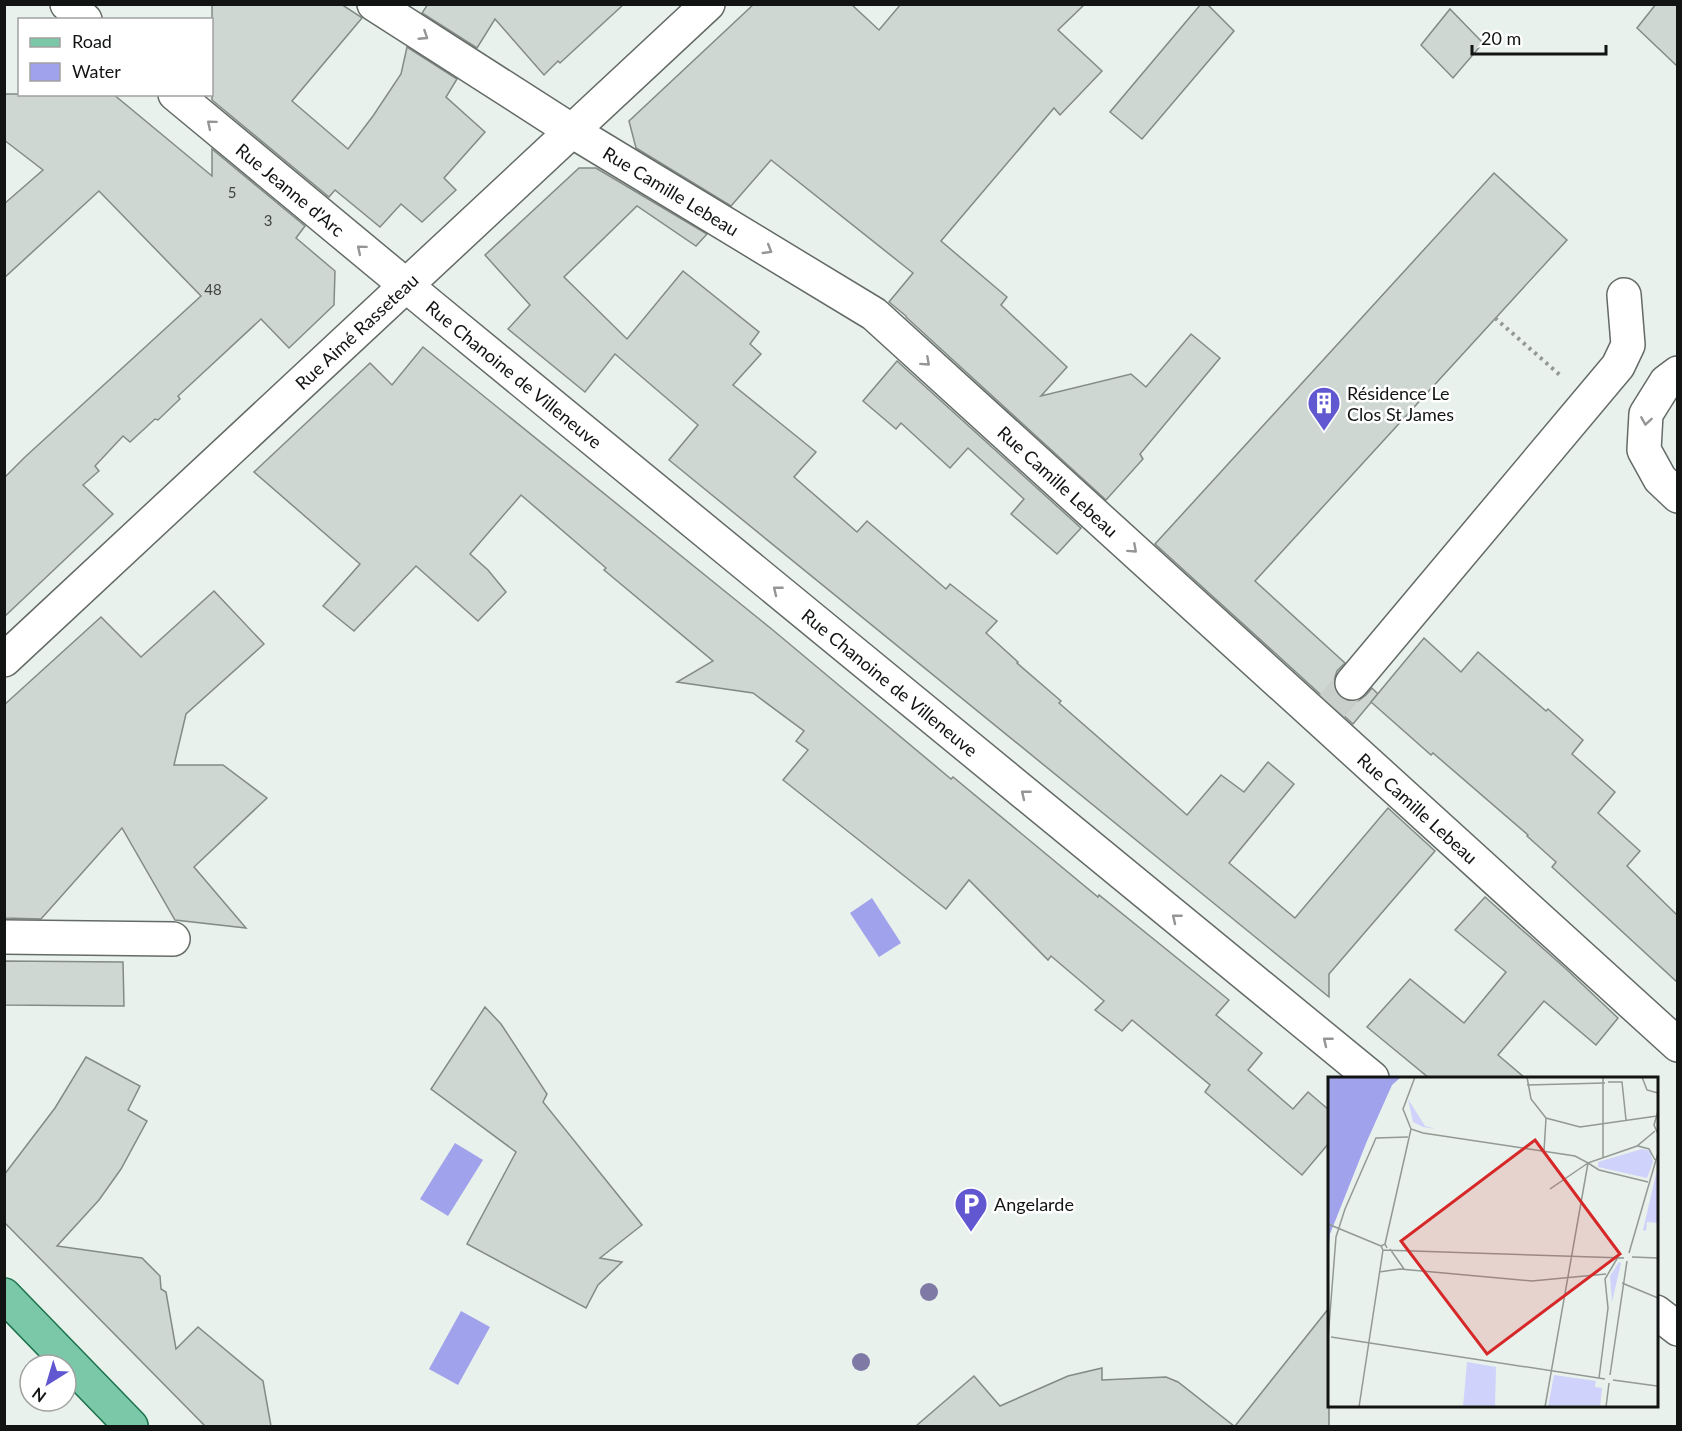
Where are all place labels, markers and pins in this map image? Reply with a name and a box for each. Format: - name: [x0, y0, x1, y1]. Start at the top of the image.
- place label: Résidence Le Clos St James: [1347, 382, 1454, 425]
- building icon: Résidence Le Clos St James: [1306, 385, 1342, 432]
- parking icon: Angelarde: [953, 1186, 989, 1233]
- place label: Angelarde: [994, 1193, 1074, 1215]

